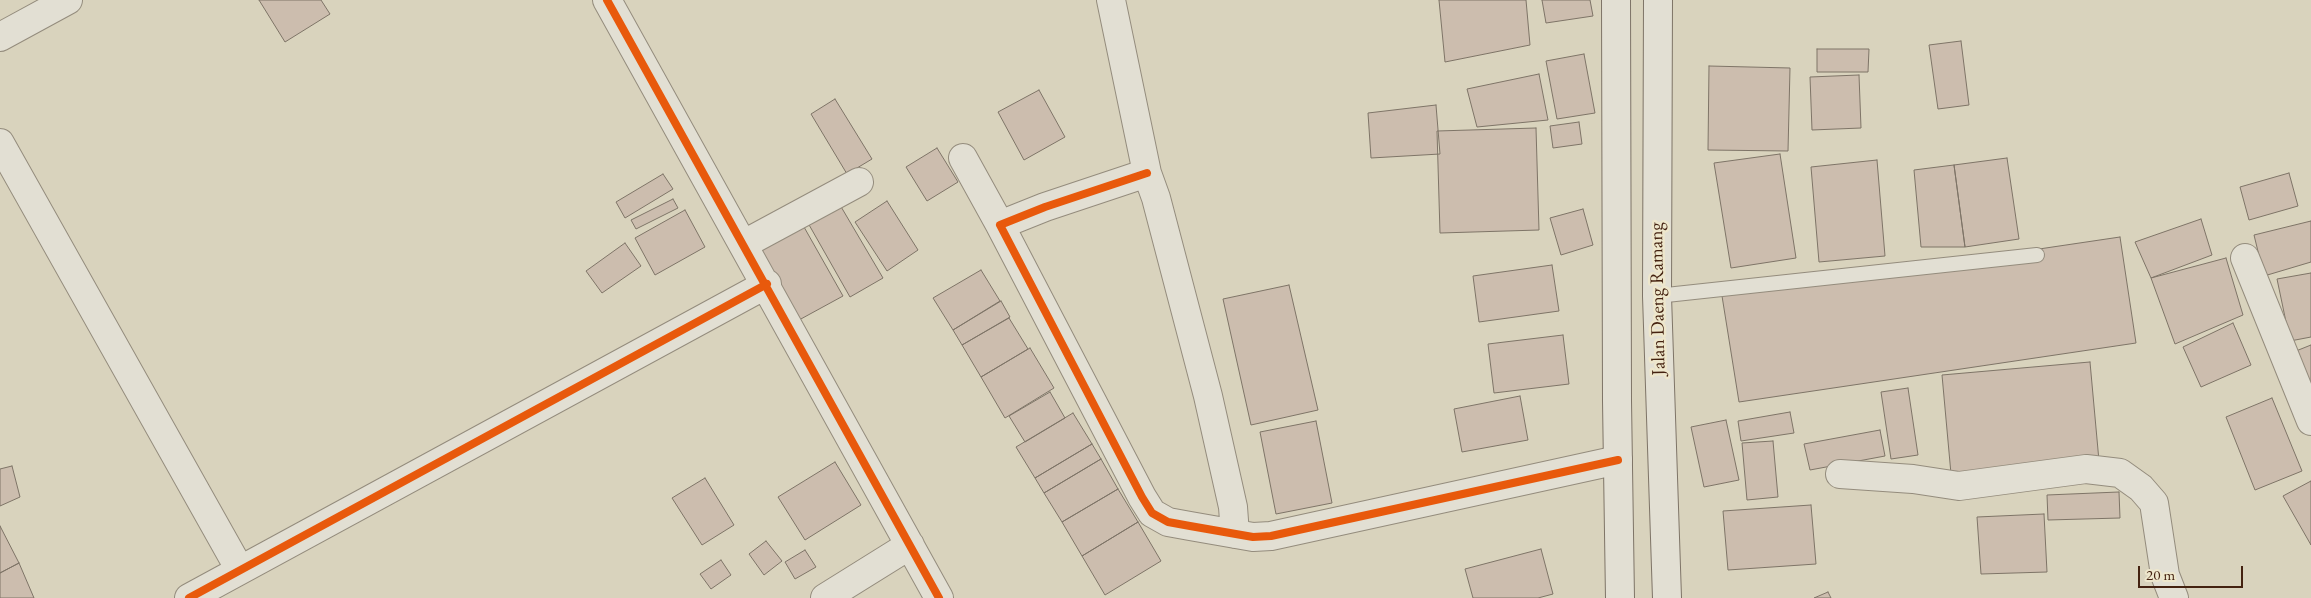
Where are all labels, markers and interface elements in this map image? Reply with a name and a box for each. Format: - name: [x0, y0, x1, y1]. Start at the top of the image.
- street label: Jalan Daeng Ramang: [1645, 222, 1671, 376]
- scale bar: [2141, 556, 2246, 588]
- text: 20 m: [2146, 565, 2175, 584]

